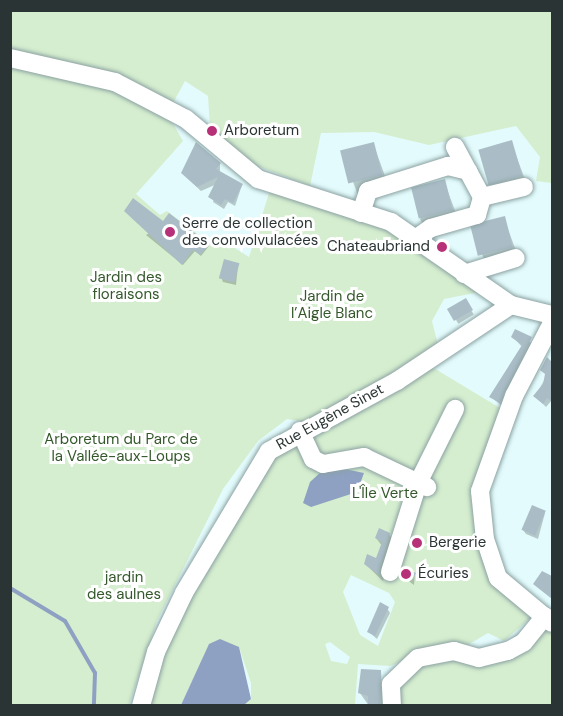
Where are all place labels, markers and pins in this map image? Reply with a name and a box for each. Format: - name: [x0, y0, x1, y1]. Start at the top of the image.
- place label: Arboretum: [224, 122, 299, 140]
- marker: Arboretum: [205, 124, 219, 138]
- place label: Serre de collection des convolvulacées: [182, 214, 318, 249]
- marker: Serre de collection des convolvulacées: [163, 225, 177, 239]
- place label: Chateaubriand: [327, 238, 430, 256]
- marker: Chateaubriand: [435, 240, 449, 254]
- place label: Bergerie: [429, 534, 486, 552]
- marker: Bergerie: [410, 536, 424, 550]
- place label: Écuries: [418, 565, 469, 583]
- marker: Écuries: [399, 567, 413, 581]

